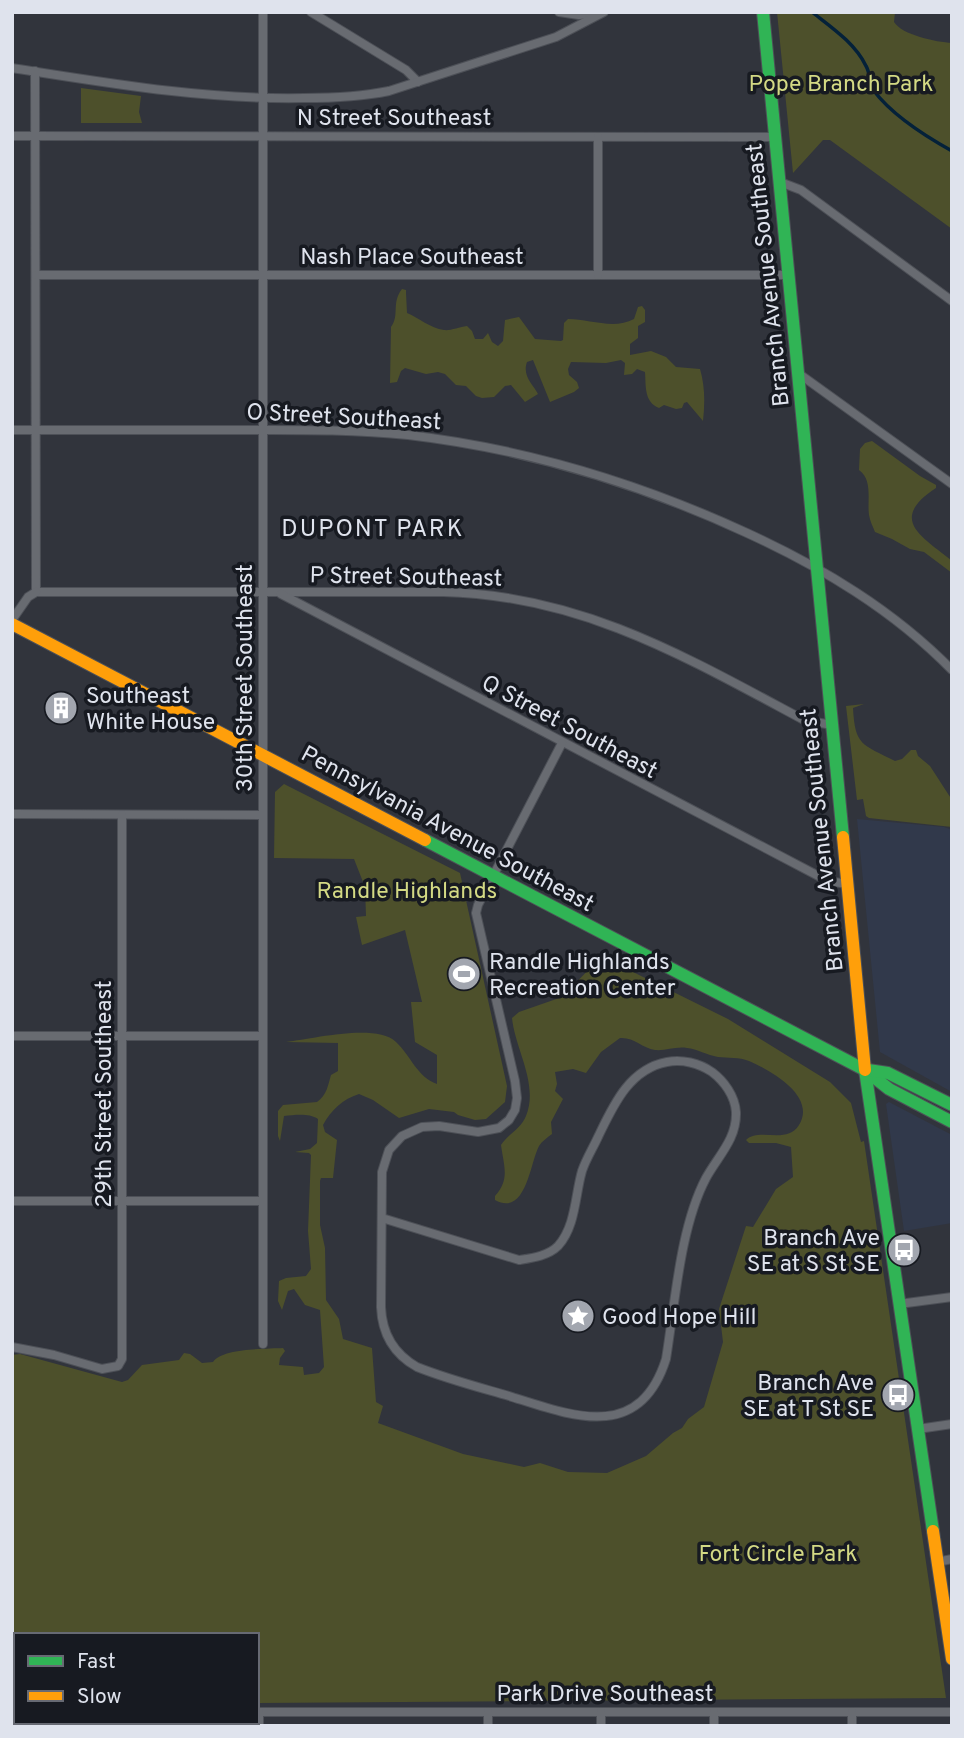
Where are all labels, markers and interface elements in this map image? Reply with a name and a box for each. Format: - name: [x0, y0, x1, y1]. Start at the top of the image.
- park label: Pope Branch Park: [748, 71, 934, 100]
- street label: N Street Southeast: [297, 105, 491, 134]
- street label: Branch Avenue Southeast: [741, 142, 798, 408]
- street label: Nash Place Southeast: [300, 244, 524, 273]
- street label: O Street Southeast: [246, 399, 442, 438]
- district label: DUPONT PARK: [281, 515, 465, 545]
- street label: P Street Southeast: [309, 562, 503, 595]
- street label: 30th Street Southeast: [232, 564, 261, 792]
- street label: Q Street Southeast: [476, 670, 662, 787]
- place label: Southeast White House: [86, 683, 215, 738]
- building icon: Southeast White House: [42, 689, 80, 727]
- street label: Branch Avenue Southeast: [795, 707, 852, 973]
- street label: Pennsylvania Avenue Southeast: [295, 741, 598, 920]
- park label: Randle Highlands: [317, 878, 497, 907]
- place label: Randle Highlands Recreation Center: [489, 949, 676, 1004]
- sports icon: Randle Highlands Recreation Center: [445, 955, 483, 993]
- street label: 29th Street Southeast: [91, 980, 120, 1208]
- place label: Branch Ave SE at S St SE: [747, 1225, 880, 1280]
- bus stop icon: Branch Ave SE at S St SE: [885, 1231, 923, 1269]
- place icon: Good Hope Hill: [559, 1297, 597, 1335]
- place label: Good Hope Hill: [602, 1304, 757, 1333]
- place label: Branch Ave SE at T St SE: [743, 1370, 874, 1425]
- bus stop icon: Branch Ave SE at T St SE: [879, 1376, 917, 1414]
- park label: Fort Circle Park: [698, 1541, 858, 1570]
- legend: [14, 1633, 259, 1724]
- text: Fast: [77, 1649, 116, 1676]
- street label: Park Drive Southeast: [496, 1681, 714, 1710]
- text: Slow: [77, 1684, 122, 1711]

